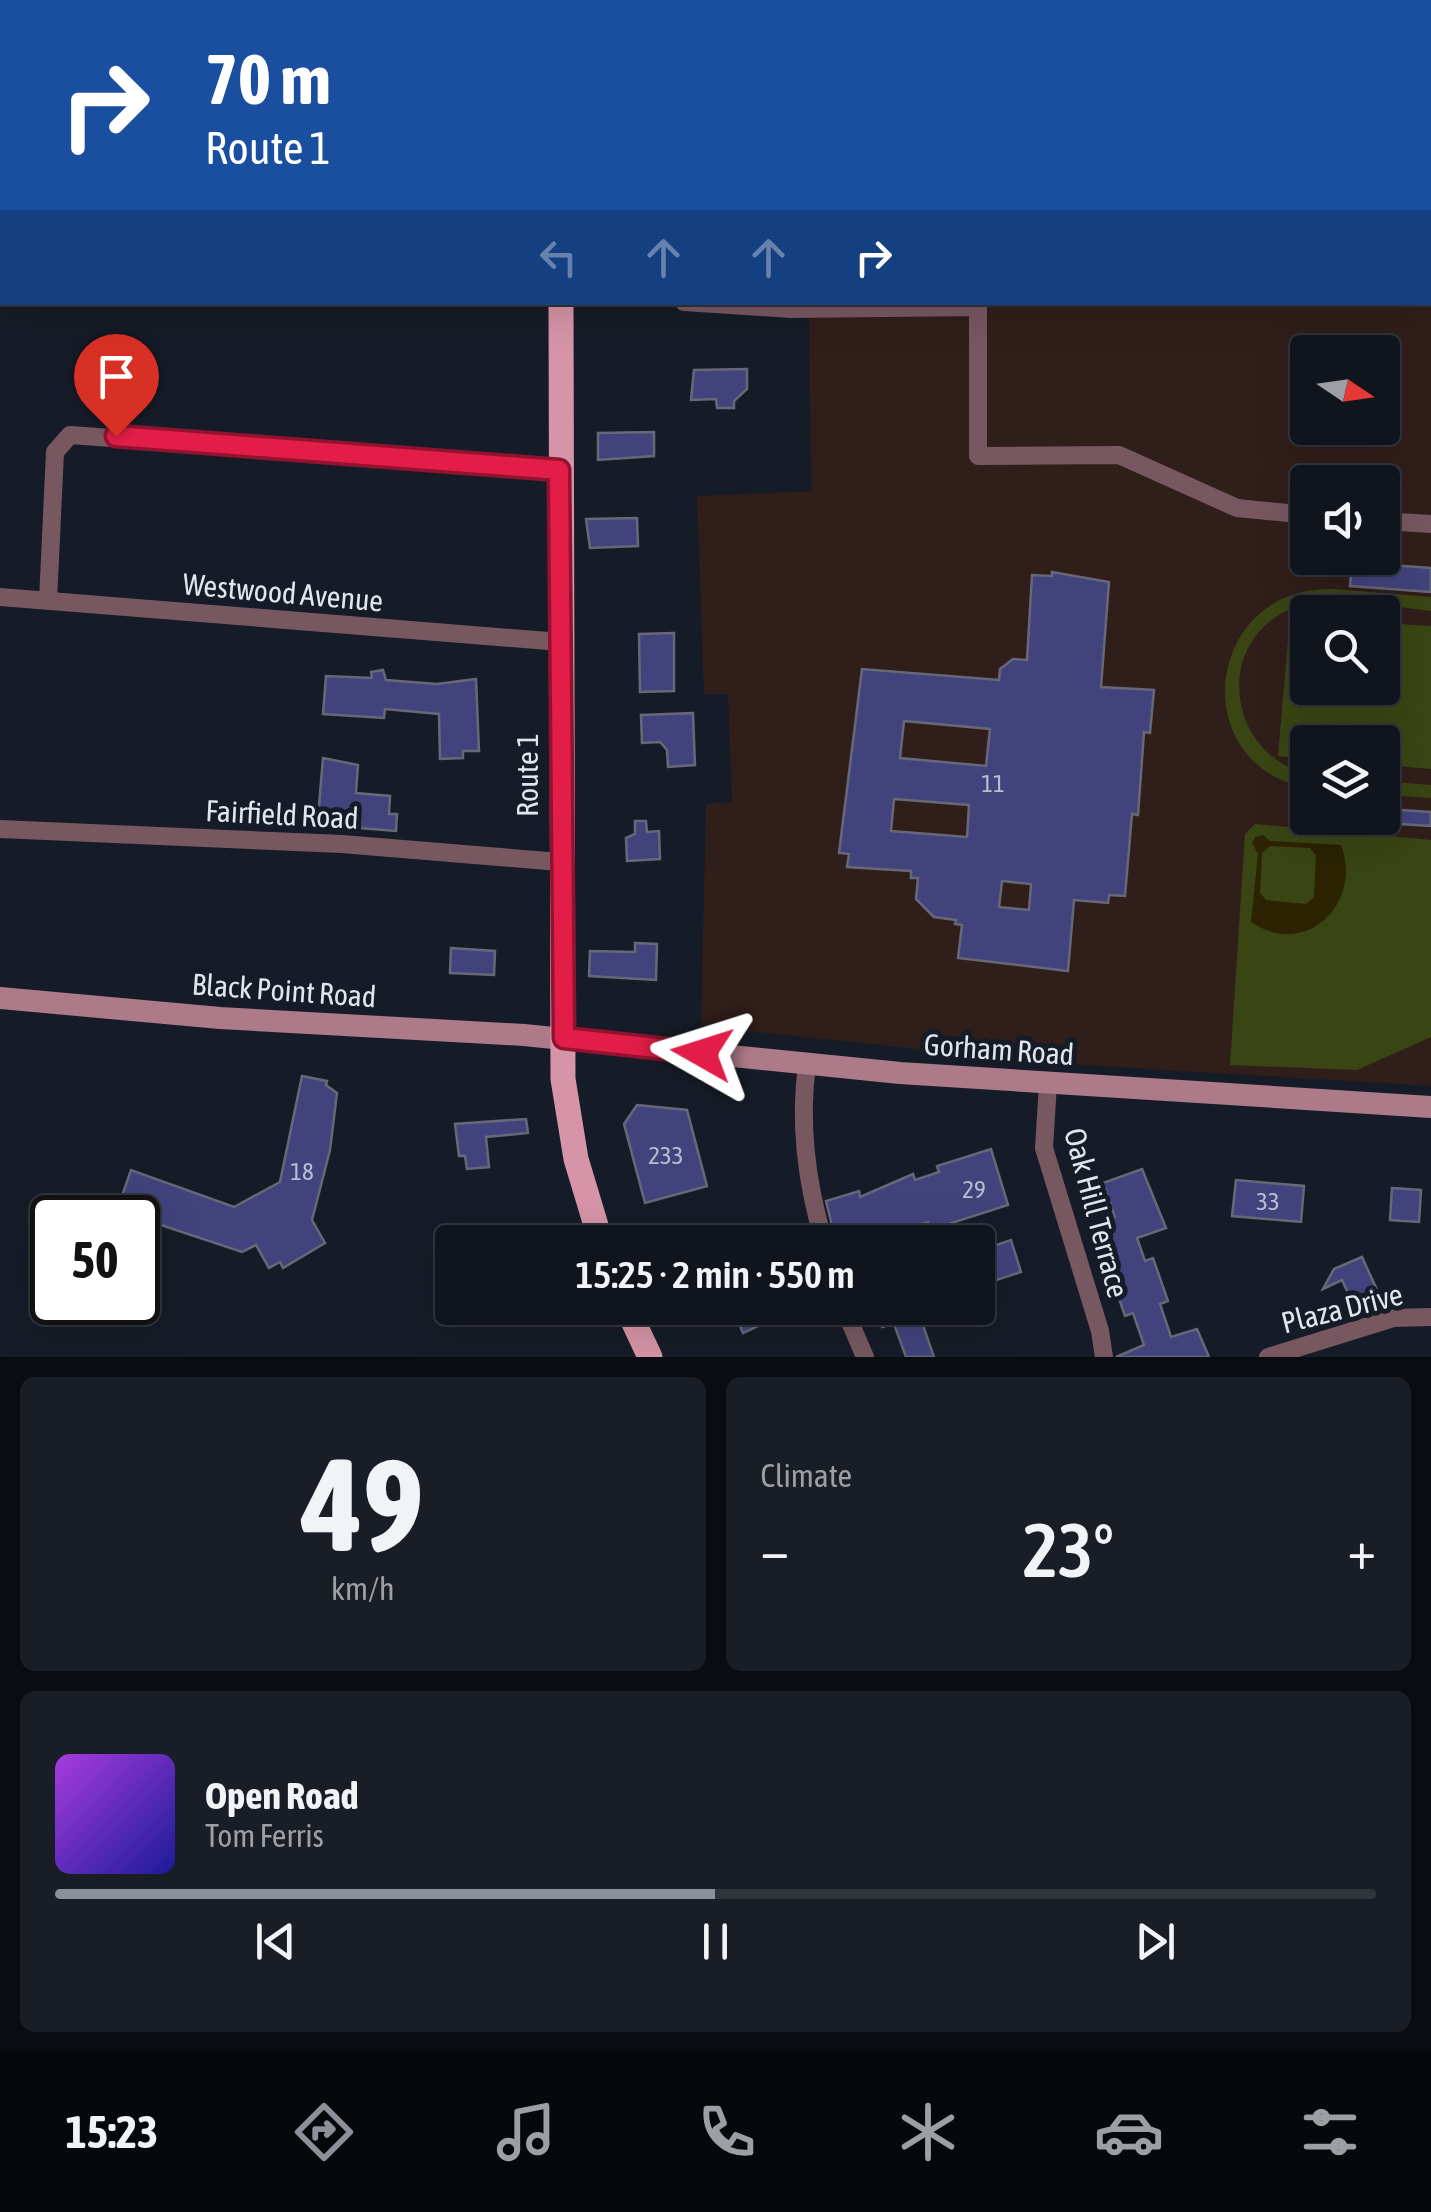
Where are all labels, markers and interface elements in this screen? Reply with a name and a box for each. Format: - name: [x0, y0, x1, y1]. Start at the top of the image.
- text: 70 m: [205, 39, 331, 119]
- icon: right: [40, 40, 170, 170]
- text: Route 1: [205, 122, 331, 174]
- icon: left: [531, 230, 586, 285]
- icon: ahead: [636, 230, 691, 285]
- icon: ahead: [741, 230, 796, 285]
- icon: right: [846, 230, 901, 285]
- pin: [74, 334, 159, 437]
- north arrow: [1290, 335, 1400, 445]
- map controls: [1290, 335, 1400, 835]
- icon: arrive: [89, 349, 144, 404]
- button: sound: [1290, 465, 1400, 575]
- street label: Westwood Avenue: [182, 566, 385, 618]
- button: search: [1290, 595, 1400, 705]
- button: layers: [1290, 725, 1400, 835]
- street label: Route 1: [510, 733, 544, 817]
- house number: 11: [981, 769, 1005, 797]
- street label: Fairfield Road: [205, 793, 359, 835]
- street label: Black Point Road: [191, 967, 377, 1013]
- position arrow: [650, 1001, 754, 1105]
- street label: Gorham Road: [923, 1027, 1075, 1071]
- street label: Oak Hill Terrace: [1058, 1124, 1136, 1301]
- house number: 233: [648, 1141, 684, 1169]
- house number: 18: [290, 1157, 314, 1185]
- house number: 29: [962, 1175, 986, 1203]
- house number: 33: [1256, 1187, 1280, 1215]
- speed limit sign: 50: [30, 1195, 160, 1325]
- text: 15:25 · 2 min · 550 m: [575, 1253, 855, 1296]
- street label: Plaza Drive: [1278, 1277, 1406, 1339]
- text: 49: [302, 1430, 424, 1579]
- text: Climate: [761, 1457, 852, 1494]
- text: 23°: [1023, 1507, 1114, 1593]
- text: −: [761, 1518, 789, 1581]
- text: +: [1347, 1518, 1376, 1581]
- text: km/h: [331, 1570, 394, 1607]
- text: Open Road: [205, 1774, 359, 1817]
- text: Tom Ferris: [205, 1817, 324, 1854]
- icon: previous: [248, 1914, 303, 1969]
- icon: pause: [688, 1914, 743, 1969]
- icon: next: [1128, 1914, 1183, 1969]
- icon: directions: [289, 2097, 359, 2167]
- icon: music: [491, 2097, 561, 2167]
- icon: phone: [692, 2097, 762, 2167]
- icon: climate: [893, 2097, 963, 2167]
- icon: car: [1094, 2097, 1164, 2167]
- icon: filters: [1295, 2097, 1365, 2167]
- text: 15:23: [66, 2106, 158, 2158]

